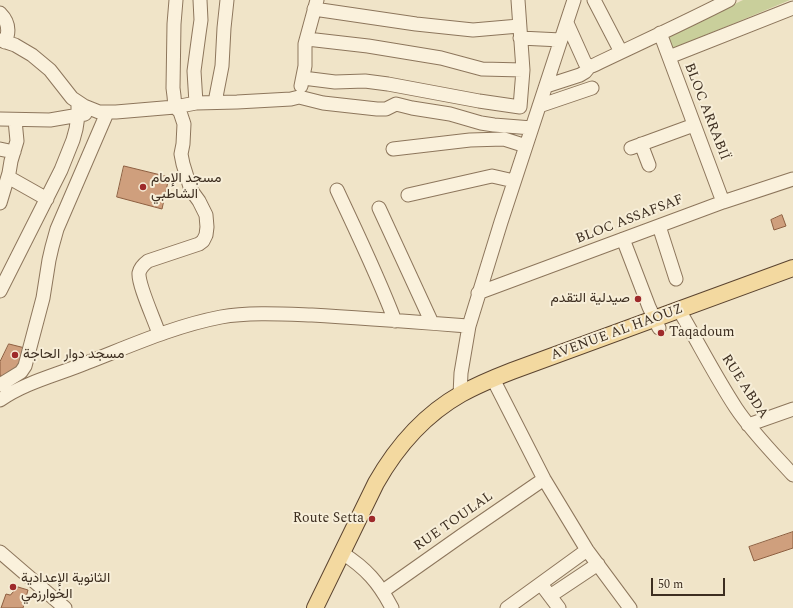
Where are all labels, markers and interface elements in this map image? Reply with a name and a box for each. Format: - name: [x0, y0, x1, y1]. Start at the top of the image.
- street label: BLOC ARRABIÏ: [680, 61, 732, 163]
- place label: مسجد الإمام الشاطبي: [151, 171, 221, 204]
- marker: مسجد الإمام الشاطبي: [138, 182, 148, 192]
- street label: BLOC ASSAFSAF: [574, 192, 686, 248]
- place label: صيدلية التقدم: [551, 291, 630, 307]
- marker: صيدلية التقدم: [633, 294, 643, 304]
- street label: AVENUE AL HAOUZ: [549, 301, 685, 365]
- place label: Taqadoum: [669, 325, 735, 341]
- marker: Taqadoum: [656, 328, 666, 338]
- place label: مسجد دوار الحاجة: [23, 347, 124, 363]
- marker: مسجد دوار الحاجة: [10, 350, 20, 360]
- street label: RUE ABDA: [717, 352, 771, 422]
- street label: RUE TOULAL: [411, 489, 497, 555]
- place label: Route Setta: [293, 511, 364, 527]
- marker: Route Setta: [367, 514, 377, 524]
- scale bar: [653, 570, 727, 596]
- place label: الثانوية الإعدادية الخوارزمي: [21, 571, 110, 604]
- text: 50 m: [658, 575, 683, 594]
- marker: الثانوية الإعدادية الخوارزمي: [8, 582, 18, 592]

